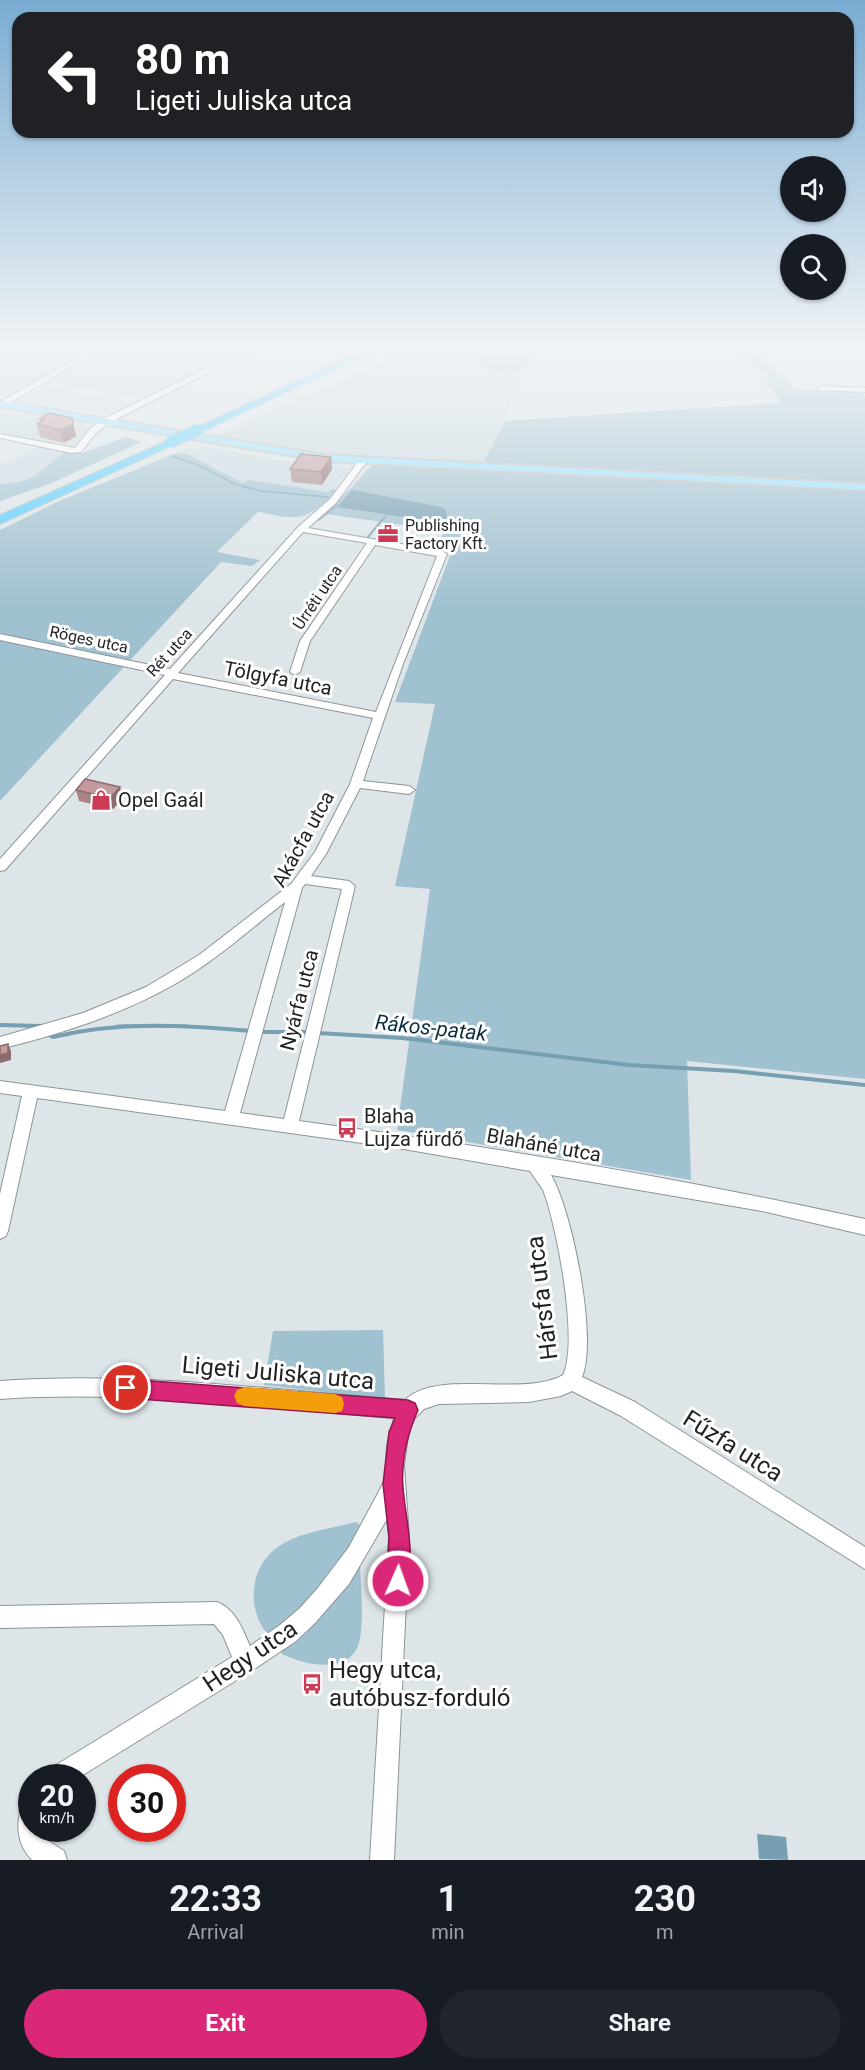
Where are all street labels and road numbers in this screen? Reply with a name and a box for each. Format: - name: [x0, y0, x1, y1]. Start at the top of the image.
- street label: Úrréti utca: [289, 561, 346, 633]
- street label: Röges utca: [48, 622, 130, 657]
- street label: Rét utca: [143, 624, 196, 680]
- street label: Tölgyfa utca: [222, 656, 334, 700]
- street label: Akácfa utca: [267, 787, 339, 891]
- street label: Nyárfa utca: [275, 947, 323, 1053]
- street label: Blaháné utca: [485, 1123, 603, 1167]
- street label: Hársfa utca: [521, 1234, 563, 1362]
- street label: Ligeti Juliska utca: [181, 1351, 375, 1395]
- street label: Fűzfa utca: [678, 1404, 788, 1488]
- street label: Hegy utca: [198, 1614, 302, 1698]

